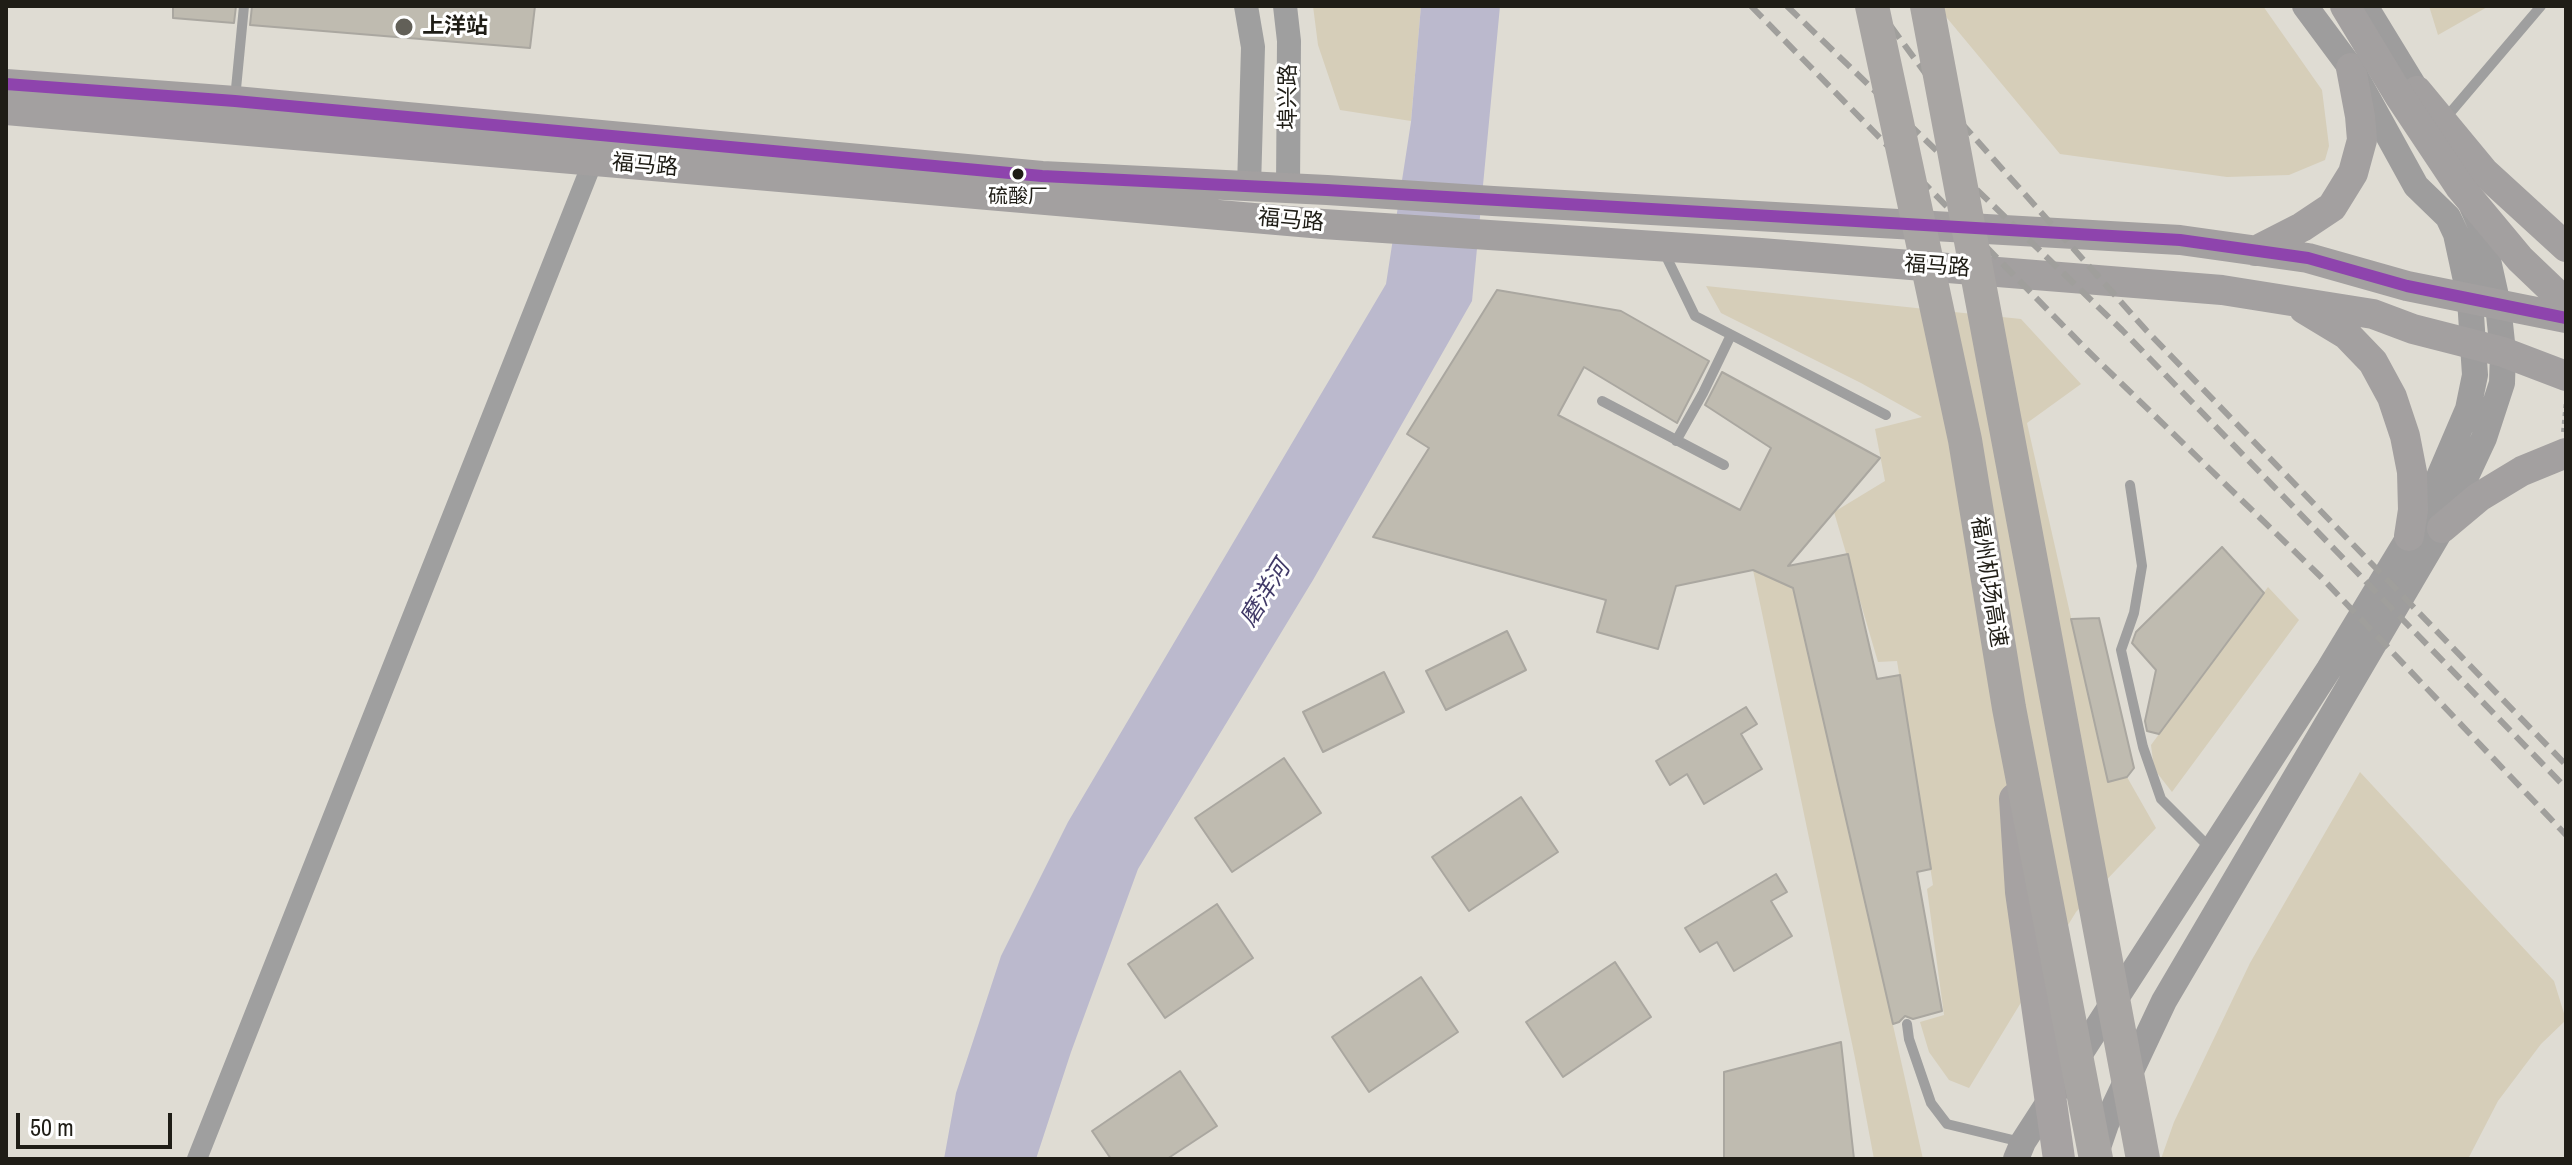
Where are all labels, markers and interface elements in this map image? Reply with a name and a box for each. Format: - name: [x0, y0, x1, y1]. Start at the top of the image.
- place label: 上洋站: [422, 14, 488, 40]
- marker: 上洋站: [393, 16, 415, 38]
- street label: 埠兴路: [1276, 64, 1302, 130]
- street label: 福马路: [611, 150, 679, 182]
- marker: 硫酸厂: [1010, 166, 1026, 182]
- place label: 硫酸厂: [988, 186, 1048, 210]
- street label: 福马路: [1257, 205, 1325, 237]
- street label: 福马路: [1903, 252, 1971, 282]
- street label: 福州机场高速: [1965, 515, 2011, 649]
- water label: 磨洋河: [1235, 556, 1297, 632]
- scale bar: [20, 1097, 176, 1147]
- text: 50 m: [30, 1111, 74, 1143]

